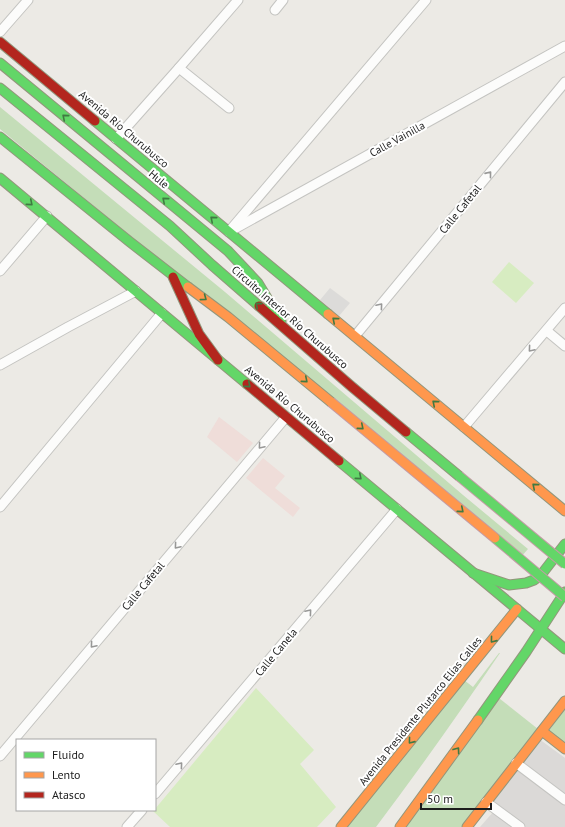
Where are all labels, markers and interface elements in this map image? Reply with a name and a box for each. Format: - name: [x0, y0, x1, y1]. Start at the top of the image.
- street label: Avenida Río Churubusco: [76, 87, 172, 171]
- one-way arrow: [63, 114, 70, 121]
- street label: Calle Vainilla: [367, 118, 427, 160]
- street label: Hule: [146, 167, 172, 192]
- one-way arrow: [485, 171, 492, 178]
- street label: Calle Cafetal: [436, 181, 485, 236]
- one-way arrow: [163, 197, 170, 204]
- one-way arrow: [25, 198, 33, 205]
- one-way arrow: [211, 217, 218, 224]
- street label: Circuito Interior Río Churubusco: [229, 262, 351, 372]
- one-way arrow: [199, 294, 206, 301]
- one-way arrow: [256, 303, 263, 310]
- one-way arrow: [375, 304, 382, 311]
- one-way arrow: [332, 317, 340, 324]
- one-way arrow: [528, 344, 536, 352]
- street label: Avenida Río Churubusco: [242, 362, 338, 446]
- one-way arrow: [300, 376, 307, 383]
- one-way arrow: [244, 380, 251, 387]
- one-way arrow: [432, 400, 440, 407]
- one-way arrow: [356, 422, 363, 429]
- one-way arrow: [259, 442, 266, 449]
- one-way arrow: [354, 473, 361, 480]
- one-way arrow: [532, 484, 540, 491]
- one-way arrow: [456, 505, 463, 512]
- one-way arrow: [175, 541, 182, 548]
- street label: Calle Cafetal: [119, 558, 168, 613]
- one-way arrow: [305, 609, 312, 617]
- street label: Calle Canela: [252, 625, 300, 679]
- street label: Avenida Presidente Plutarco Elías Calles: [356, 633, 485, 788]
- one-way arrow: [490, 635, 497, 642]
- one-way arrow: [91, 640, 98, 648]
- one-way arrow: [408, 736, 415, 743]
- legend: [16, 739, 156, 811]
- text: Fluido: [52, 747, 84, 762]
- one-way arrow: [452, 748, 459, 755]
- one-way arrow: [176, 762, 183, 769]
- text: Lento: [52, 767, 81, 782]
- scale bar: [421, 785, 491, 811]
- text: Atasco: [52, 787, 85, 802]
- text: 50 m: [427, 791, 453, 806]

